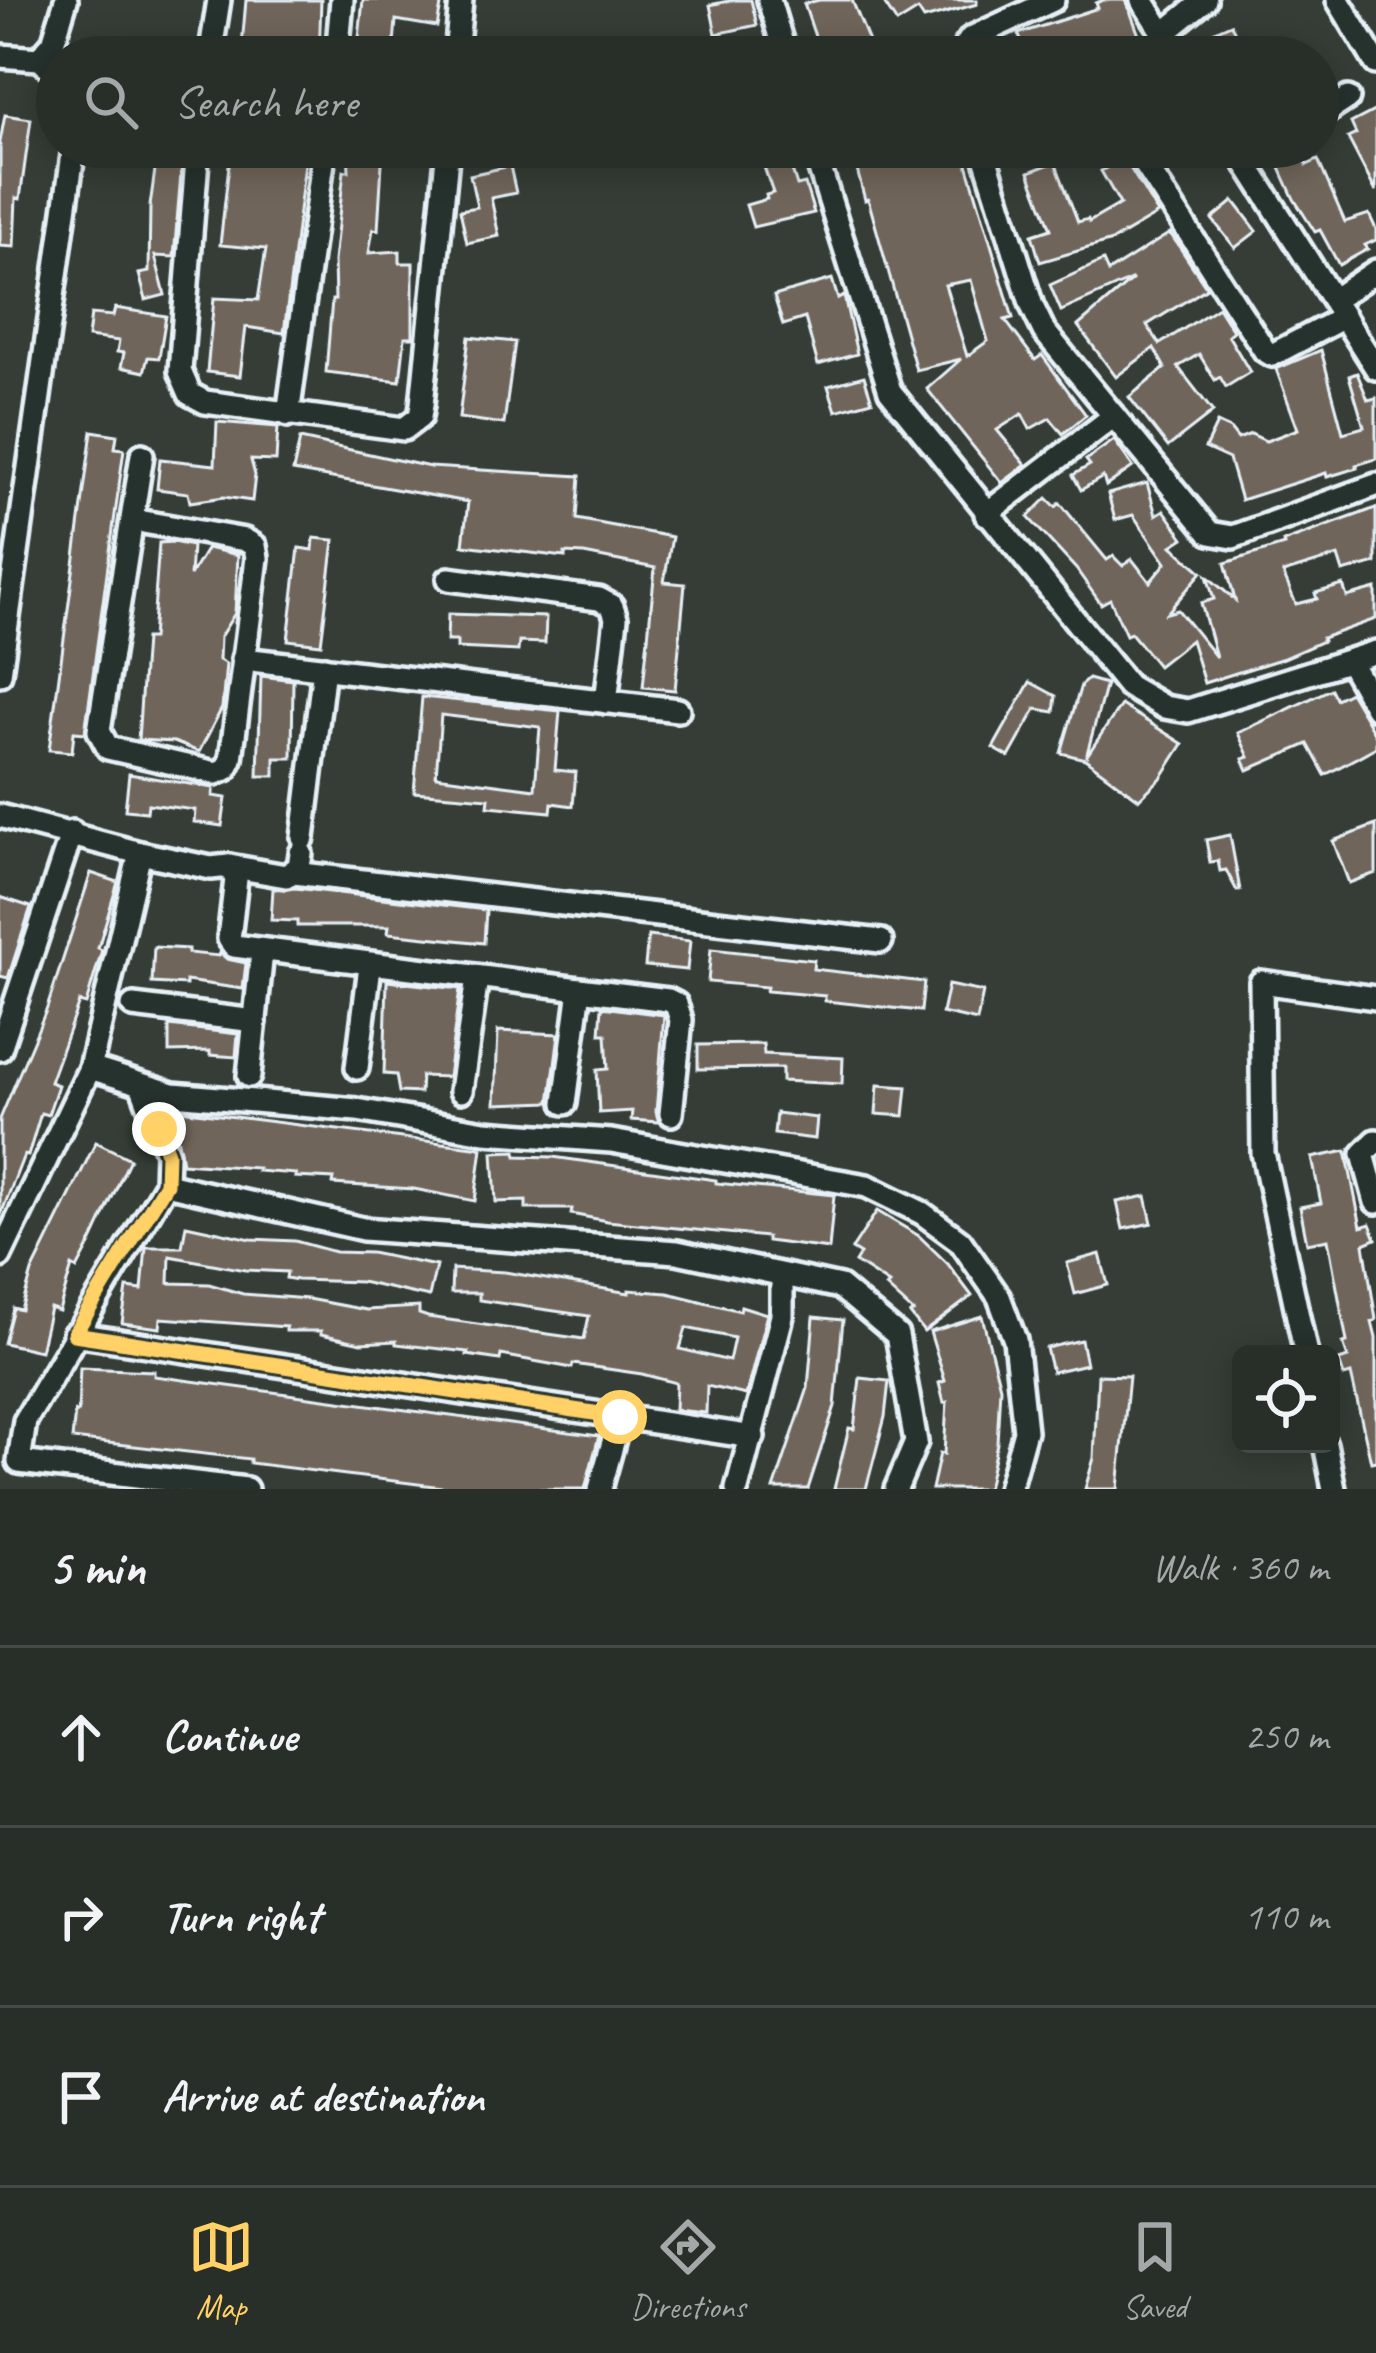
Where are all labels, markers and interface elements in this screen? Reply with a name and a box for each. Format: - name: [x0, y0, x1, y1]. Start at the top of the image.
- search box: [36, 36, 1340, 168]
- icon: search: [78, 69, 144, 135]
- text: Search here: [174, 74, 357, 131]
- route end: [132, 1102, 186, 1156]
- map controls: [1232, 1345, 1340, 1453]
- button: locate: [1232, 1345, 1340, 1453]
- route start: [593, 1390, 647, 1444]
- text: 5 min: [48, 1535, 145, 1599]
- text: Walk · 360 m: [1152, 1543, 1328, 1592]
- icon: ahead: [48, 1704, 114, 1770]
- text: Continue: [162, 1708, 296, 1765]
- text: 250 m: [1244, 1712, 1328, 1761]
- icon: right: [48, 1884, 114, 1950]
- text: Turn right: [162, 1888, 320, 1945]
- text: 110 m: [1244, 1892, 1328, 1941]
- icon: arrive: [48, 2064, 114, 2130]
- text: Arrive at destination: [162, 2068, 484, 2125]
- tab: Map: [188, 2214, 254, 2328]
- tab: Directions: [631, 2214, 745, 2328]
- tab: Saved: [1122, 2214, 1188, 2328]

